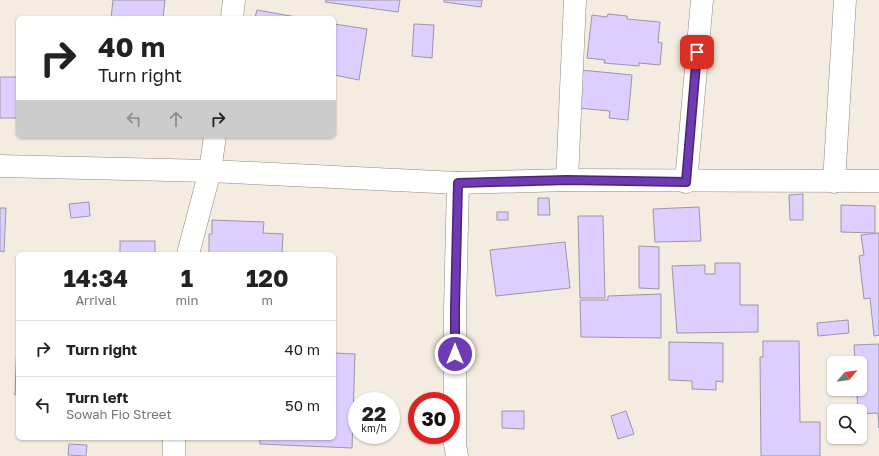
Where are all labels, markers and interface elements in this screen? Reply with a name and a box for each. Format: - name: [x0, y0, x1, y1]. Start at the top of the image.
- text: 40 m: [98, 30, 165, 63]
- icon: right: [32, 32, 84, 84]
- pin: [680, 35, 714, 69]
- icon: arrive: [686, 41, 708, 63]
- text: Turn right: [98, 64, 182, 86]
- icon: left: [123, 108, 145, 130]
- icon: ahead: [165, 108, 187, 130]
- icon: right: [207, 108, 229, 130]
- text: 14:34: [63, 263, 128, 292]
- text: 1: [181, 263, 193, 292]
- text: 120: [246, 263, 289, 292]
- text: Arrival: [75, 292, 116, 308]
- text: min: [176, 292, 199, 308]
- text: m: [261, 292, 273, 308]
- position arrow: [434, 333, 476, 375]
- icon: right: [32, 338, 54, 360]
- text: Turn right: [66, 340, 137, 358]
- text: 40 m: [285, 340, 320, 358]
- north arrow: [827, 356, 867, 396]
- map controls: [827, 356, 867, 444]
- text: Turn left: [66, 388, 128, 406]
- speed limit sign: 30: [408, 392, 460, 444]
- icon: left: [32, 394, 54, 416]
- text: 50 m: [285, 396, 320, 414]
- text: 22: [362, 401, 386, 425]
- button: search: [827, 404, 867, 444]
- text: Sowah Fio Street: [66, 406, 172, 422]
- text: km/h: [361, 422, 387, 434]

